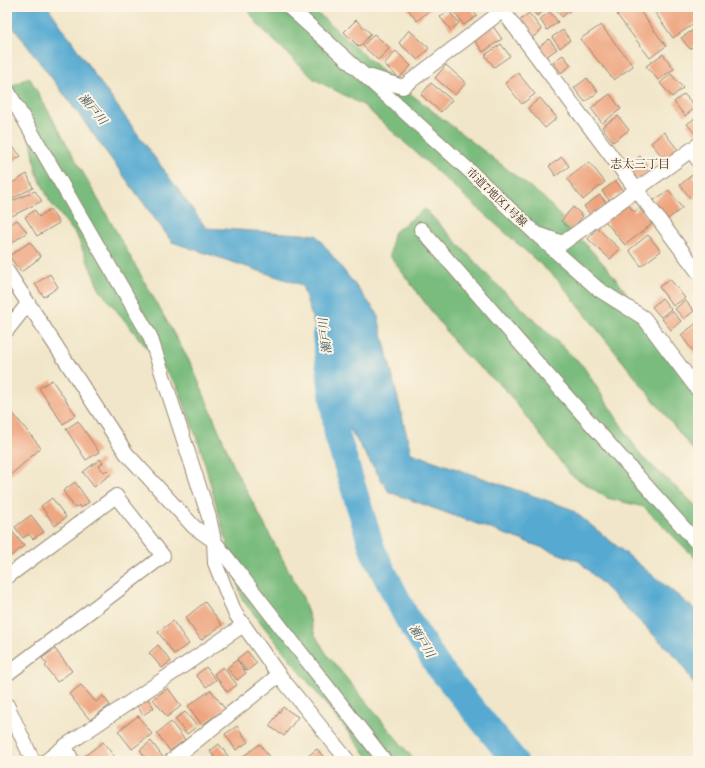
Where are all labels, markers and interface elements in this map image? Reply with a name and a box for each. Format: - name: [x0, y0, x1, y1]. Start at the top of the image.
- water label: 瀬戸川: [76, 91, 111, 129]
- district label: 志太三丁目: [610, 157, 670, 171]
- street label: 市道7地区1号線: [464, 165, 529, 229]
- water label: 瀬戸川: [316, 315, 334, 355]
- water label: 瀬戸川: [407, 622, 439, 662]

